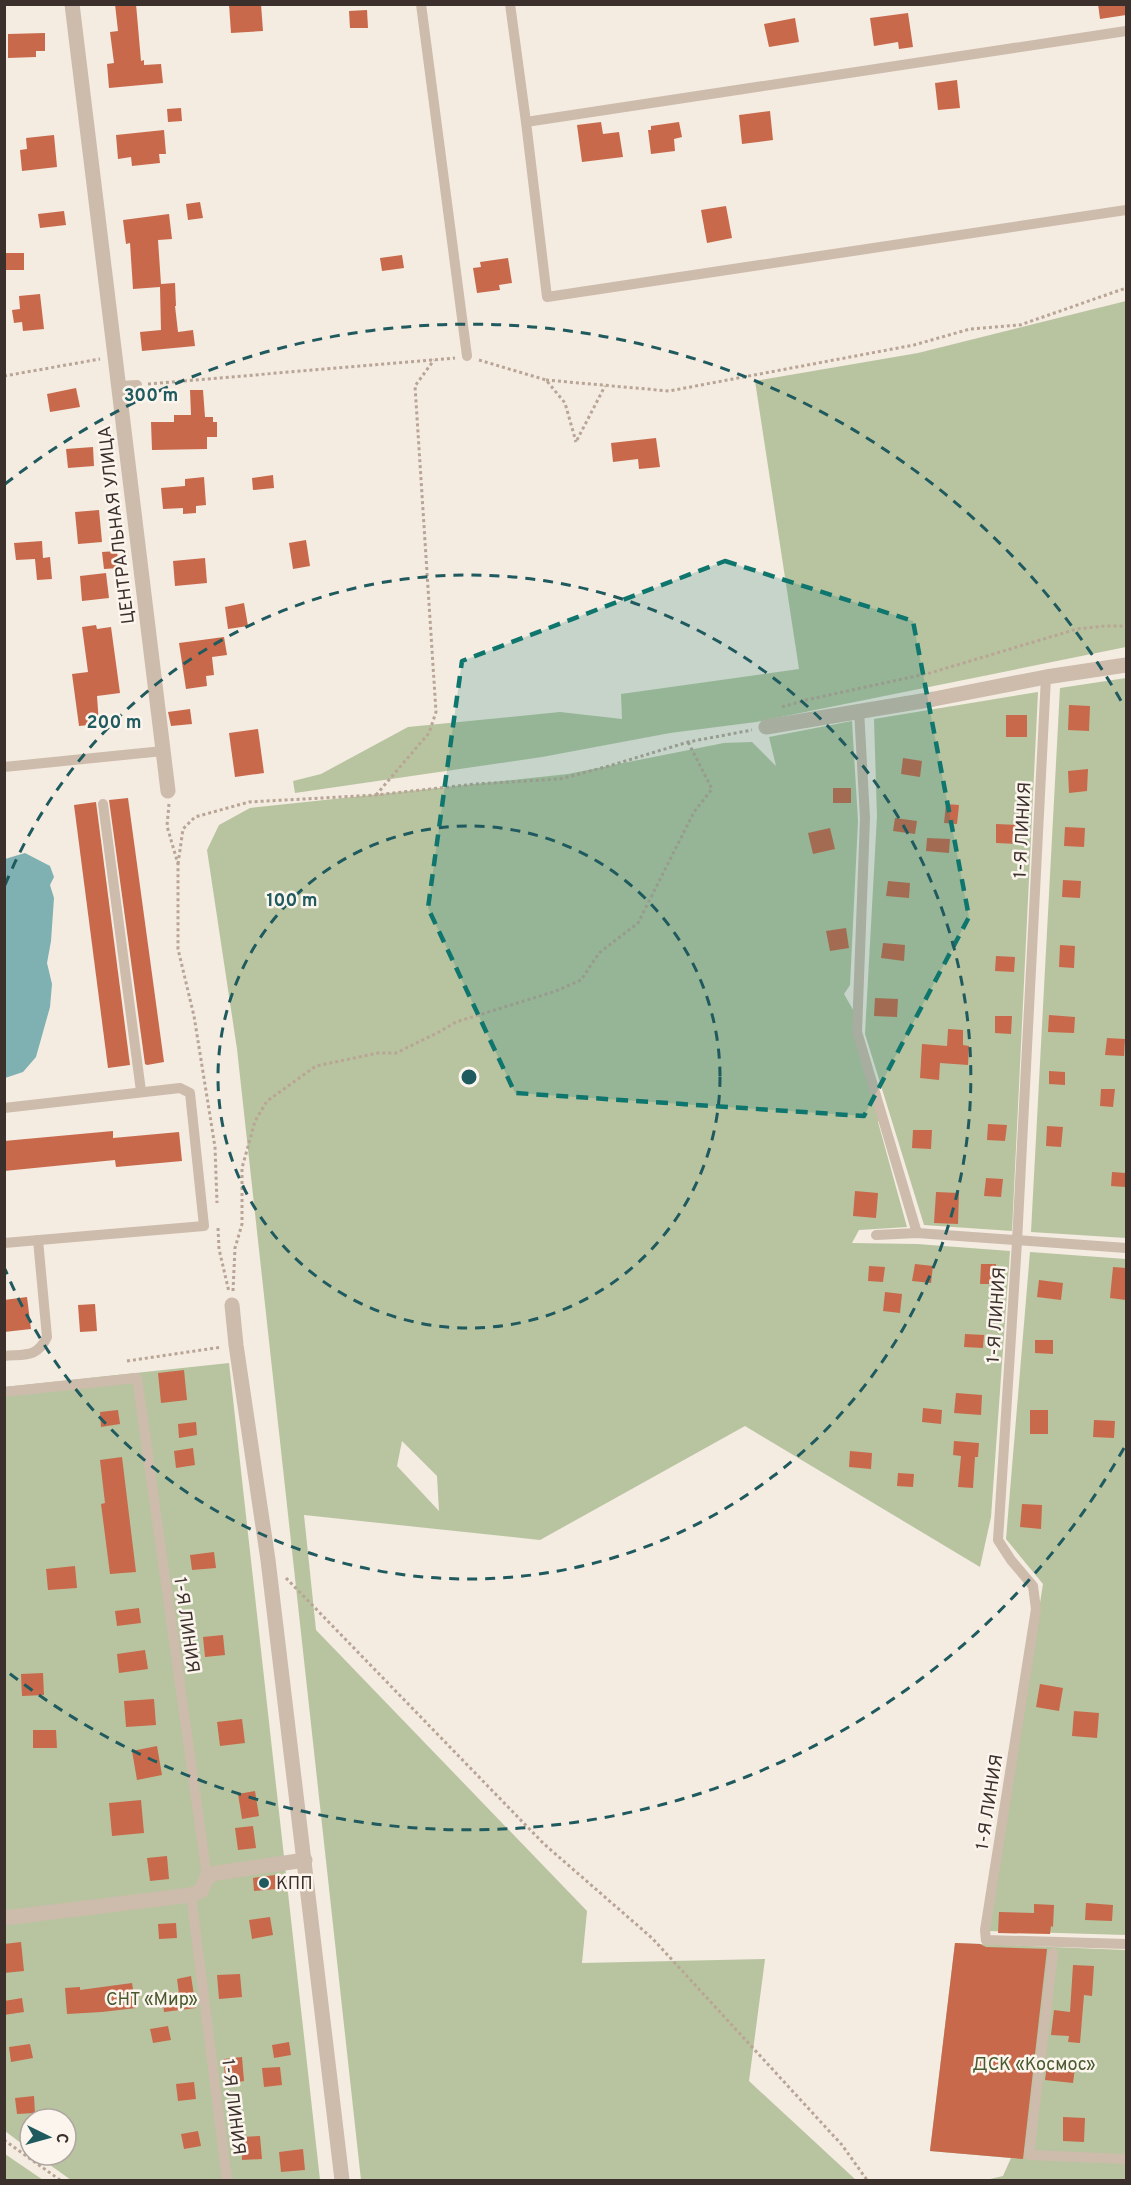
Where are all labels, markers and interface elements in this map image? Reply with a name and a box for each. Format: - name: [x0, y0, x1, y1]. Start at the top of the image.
- text: 300 m: [124, 385, 178, 408]
- street label: ЦЕНТРАЛЬНАЯ УЛИЦА: [94, 424, 141, 625]
- text: 200 m: [86, 712, 142, 735]
- street label: 1-Я ЛИНИЯ: [1009, 781, 1038, 879]
- text: 100 m: [266, 890, 318, 913]
- centre of rings: [459, 1067, 479, 1087]
- street label: 1-Я ЛИНИЯ: [983, 1266, 1012, 1364]
- street label: 1-Я ЛИНИЯ: [167, 1576, 204, 1675]
- street label: 1-Я ЛИНИЯ: [972, 1753, 1009, 1852]
- place label: КПП: [276, 1873, 313, 1896]
- marker: КПП: [257, 1876, 271, 1890]
- park label: СНТ «Мир»: [106, 1989, 198, 2012]
- park label: ДСК «Космос»: [972, 2054, 1096, 2077]
- street label: 1-Я ЛИНИЯ: [215, 2058, 250, 2156]
- north arrow: [18, 2107, 78, 2167]
- text: С: [51, 2132, 71, 2144]

